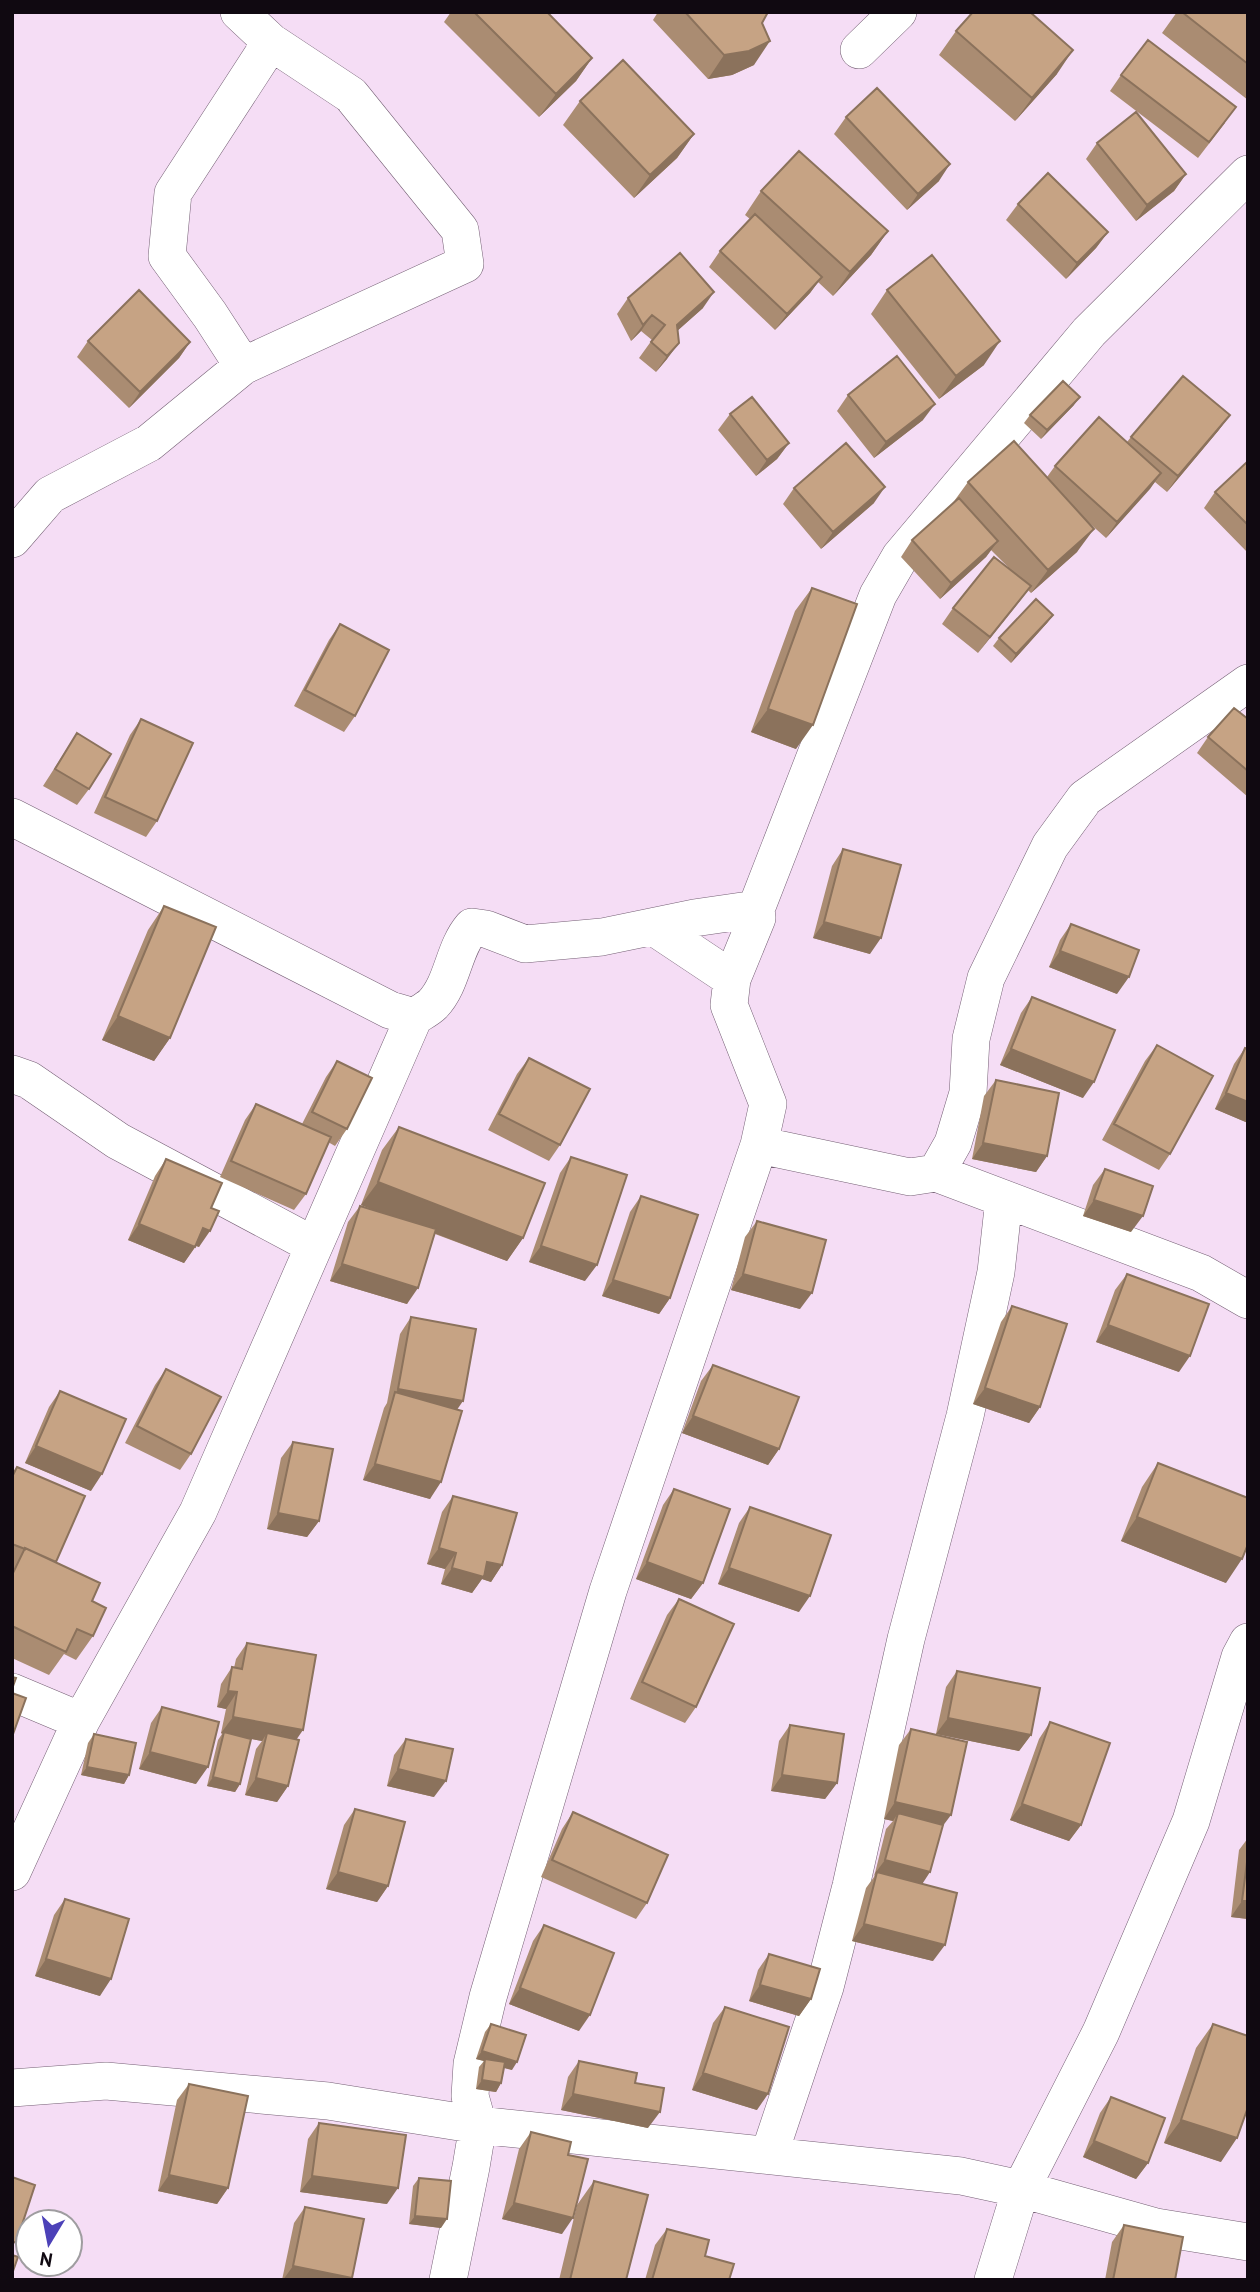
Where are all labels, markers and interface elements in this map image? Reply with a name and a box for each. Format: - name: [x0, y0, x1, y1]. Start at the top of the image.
- north arrow: [14, 2208, 84, 2278]
- text: N: [38, 2247, 54, 2273]

